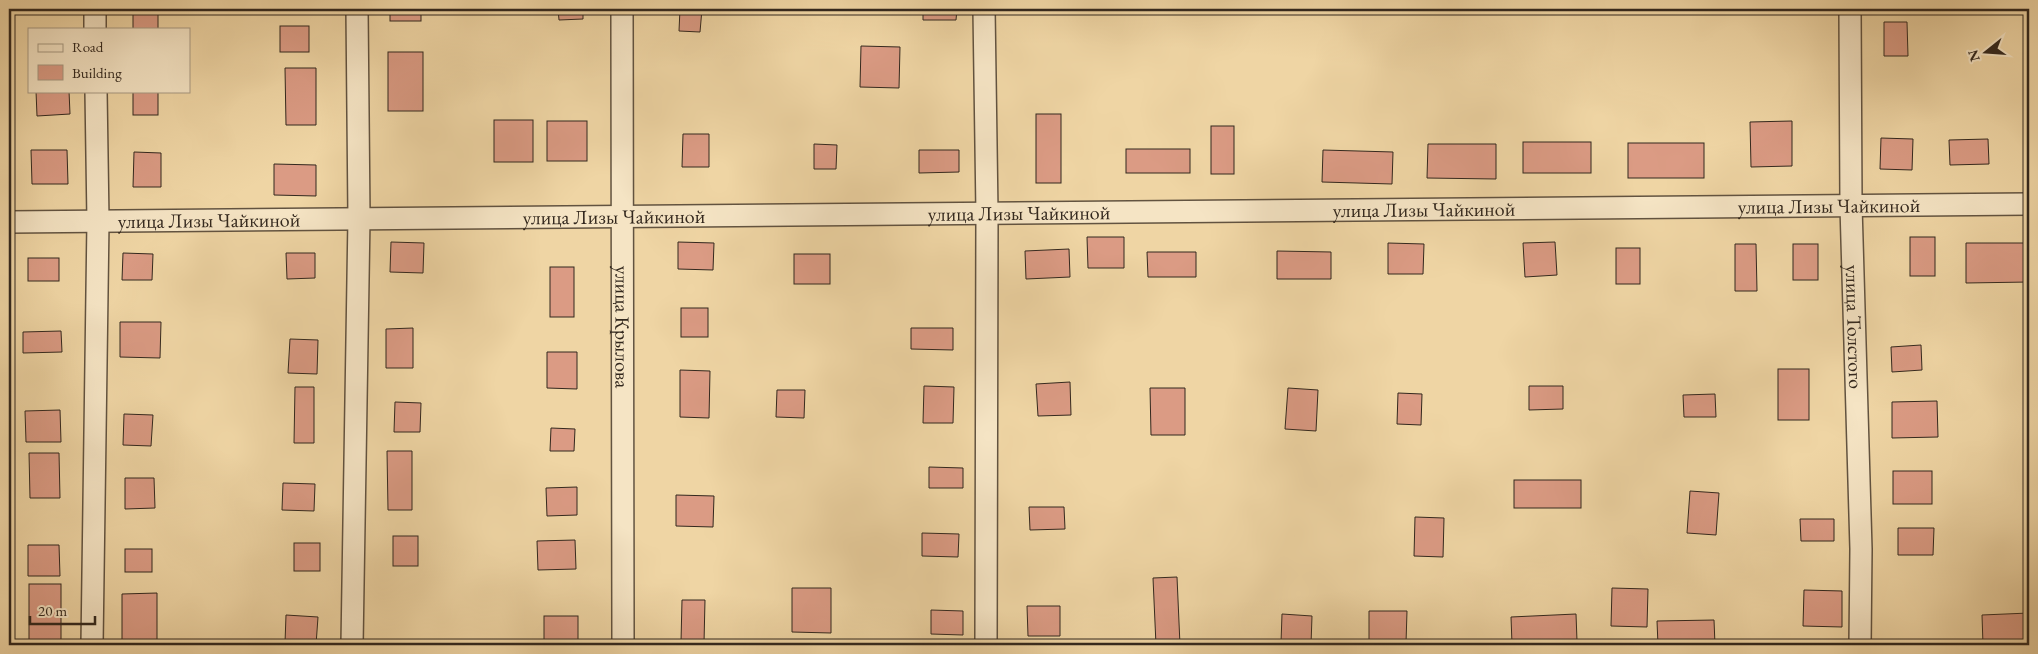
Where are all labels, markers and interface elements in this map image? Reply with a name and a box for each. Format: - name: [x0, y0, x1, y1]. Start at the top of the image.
- legend: [28, 28, 190, 92]
- north arrow: [1960, 28, 2010, 78]
- text: Road: [72, 37, 104, 56]
- text: N: [1963, 47, 1984, 64]
- text: Building: [72, 63, 122, 82]
- street label: улица Лизы Чайкиной: [1738, 192, 1921, 220]
- street label: улица Лизы Чайкиной: [1333, 196, 1516, 223]
- street label: улица Лизы Чайкиной: [928, 199, 1111, 227]
- street label: улица Лизы Чайкиной: [523, 203, 706, 230]
- street label: улица Лизы Чайкиной: [118, 206, 301, 234]
- street label: улица Толстого: [1840, 264, 1869, 390]
- street label: улица Крылова: [609, 266, 636, 388]
- scale bar: [30, 594, 95, 626]
- text: 20 m: [38, 601, 67, 620]

